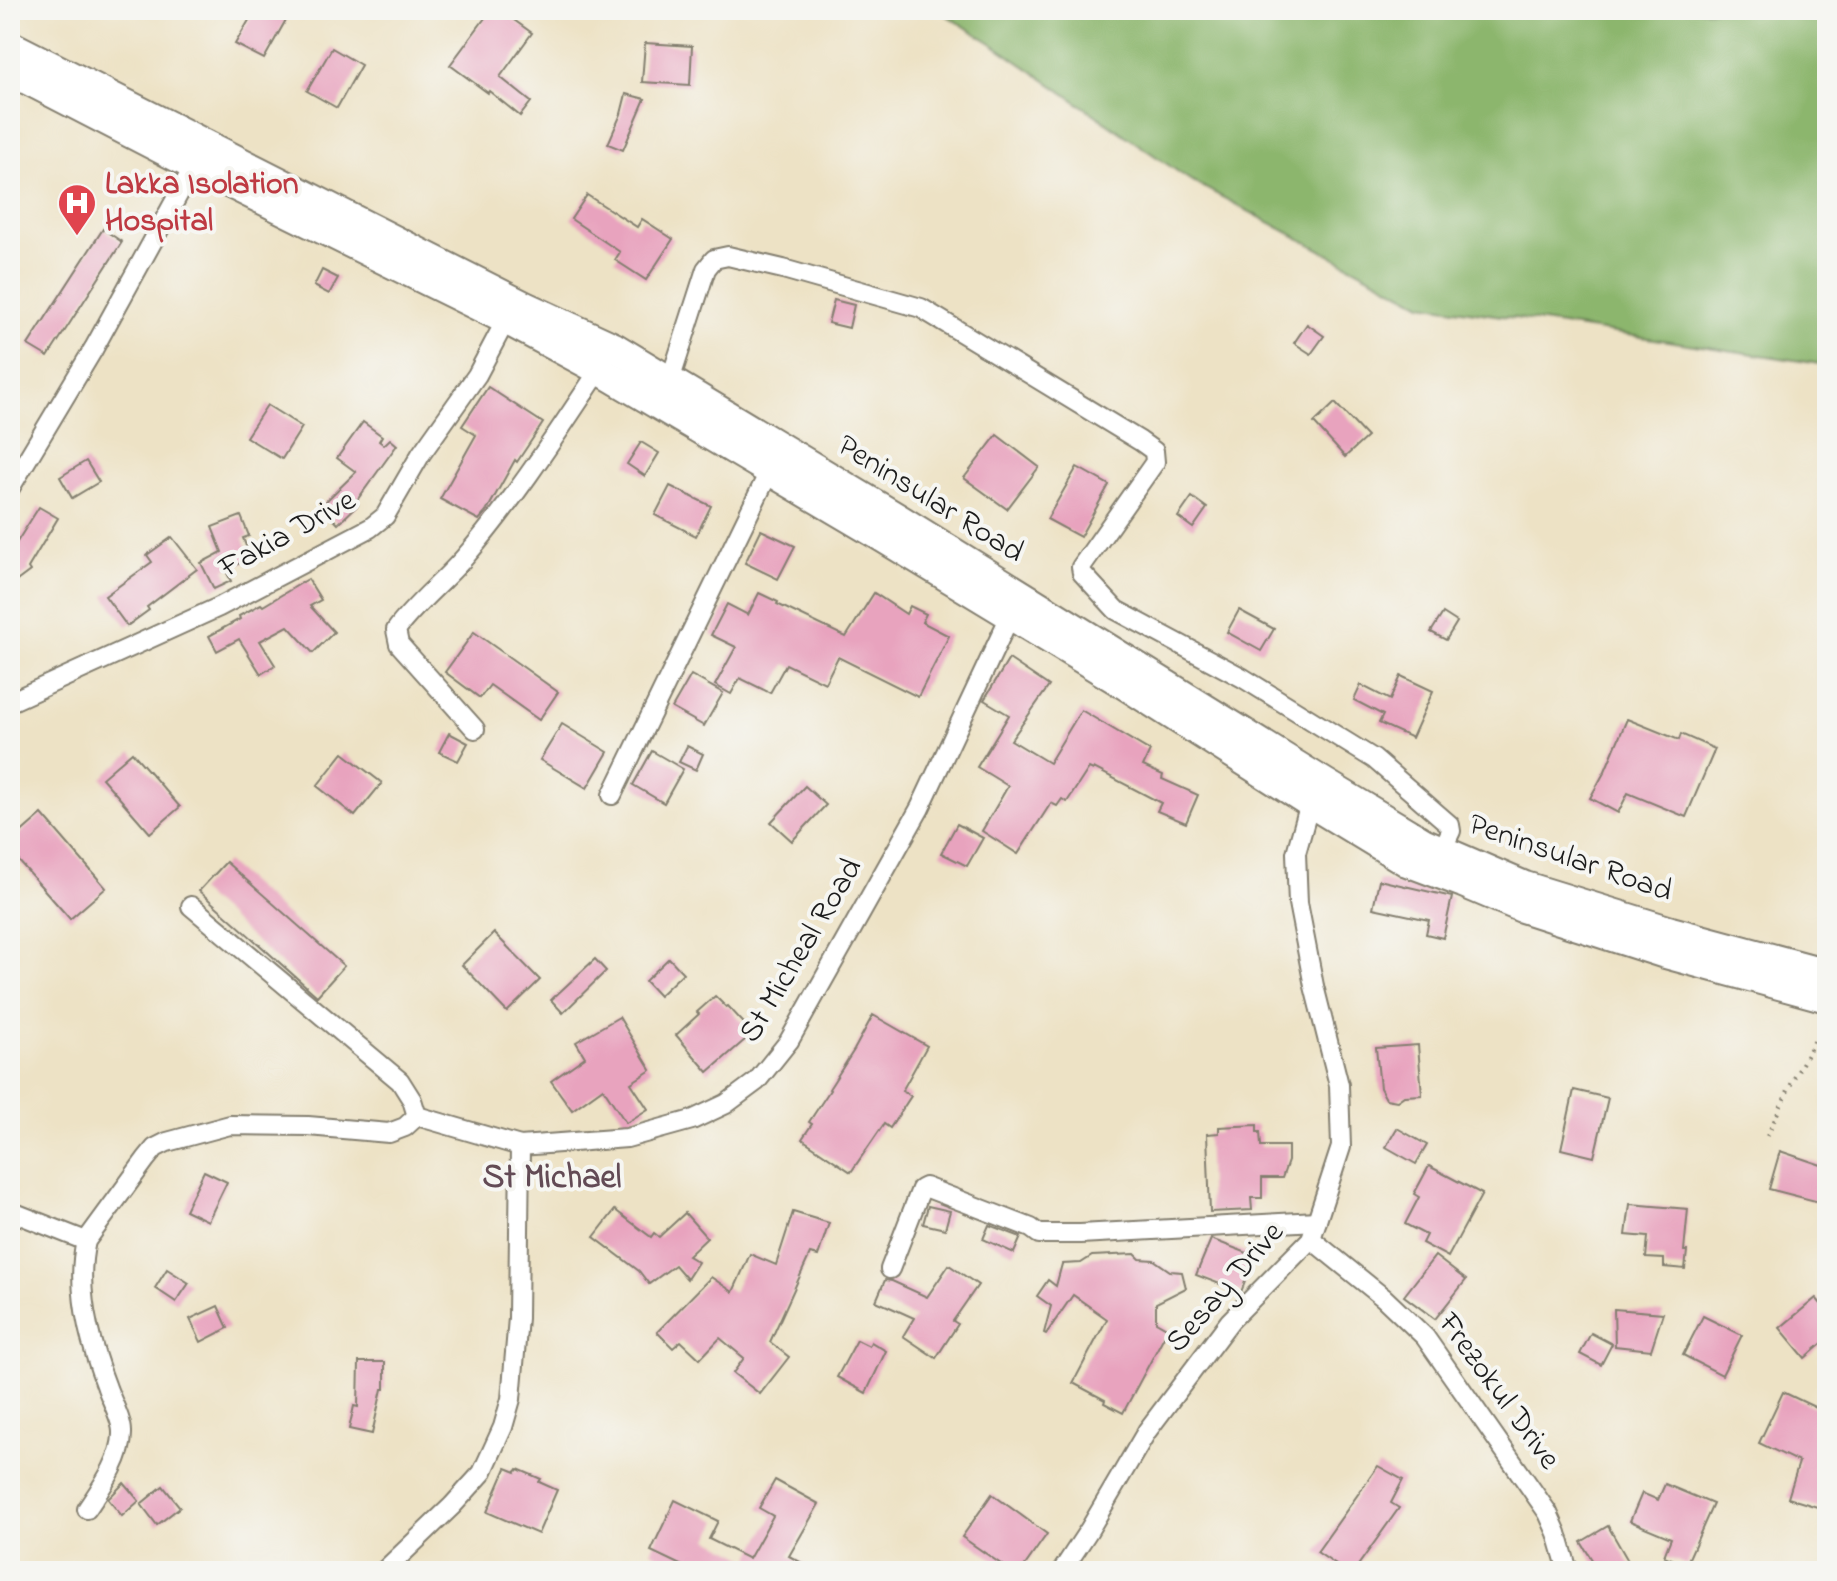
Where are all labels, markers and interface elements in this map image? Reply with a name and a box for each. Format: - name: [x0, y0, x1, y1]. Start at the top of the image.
- place label: Lakka Isolation Hospital: [105, 162, 299, 246]
- hospital icon: Lakka Isolation Hospital: [56, 182, 98, 237]
- street label: Peninsular Road: [827, 424, 1033, 576]
- street label: Fakia Drive: [210, 478, 366, 592]
- street label: Peninsular Road: [1462, 802, 1678, 916]
- street label: St Micheal Road: [728, 850, 876, 1052]
- district label: St Michael: [482, 1154, 622, 1204]
- street label: Sesay Drive: [1155, 1211, 1297, 1364]
- street label: Frezokul Drive: [1424, 1303, 1571, 1481]

